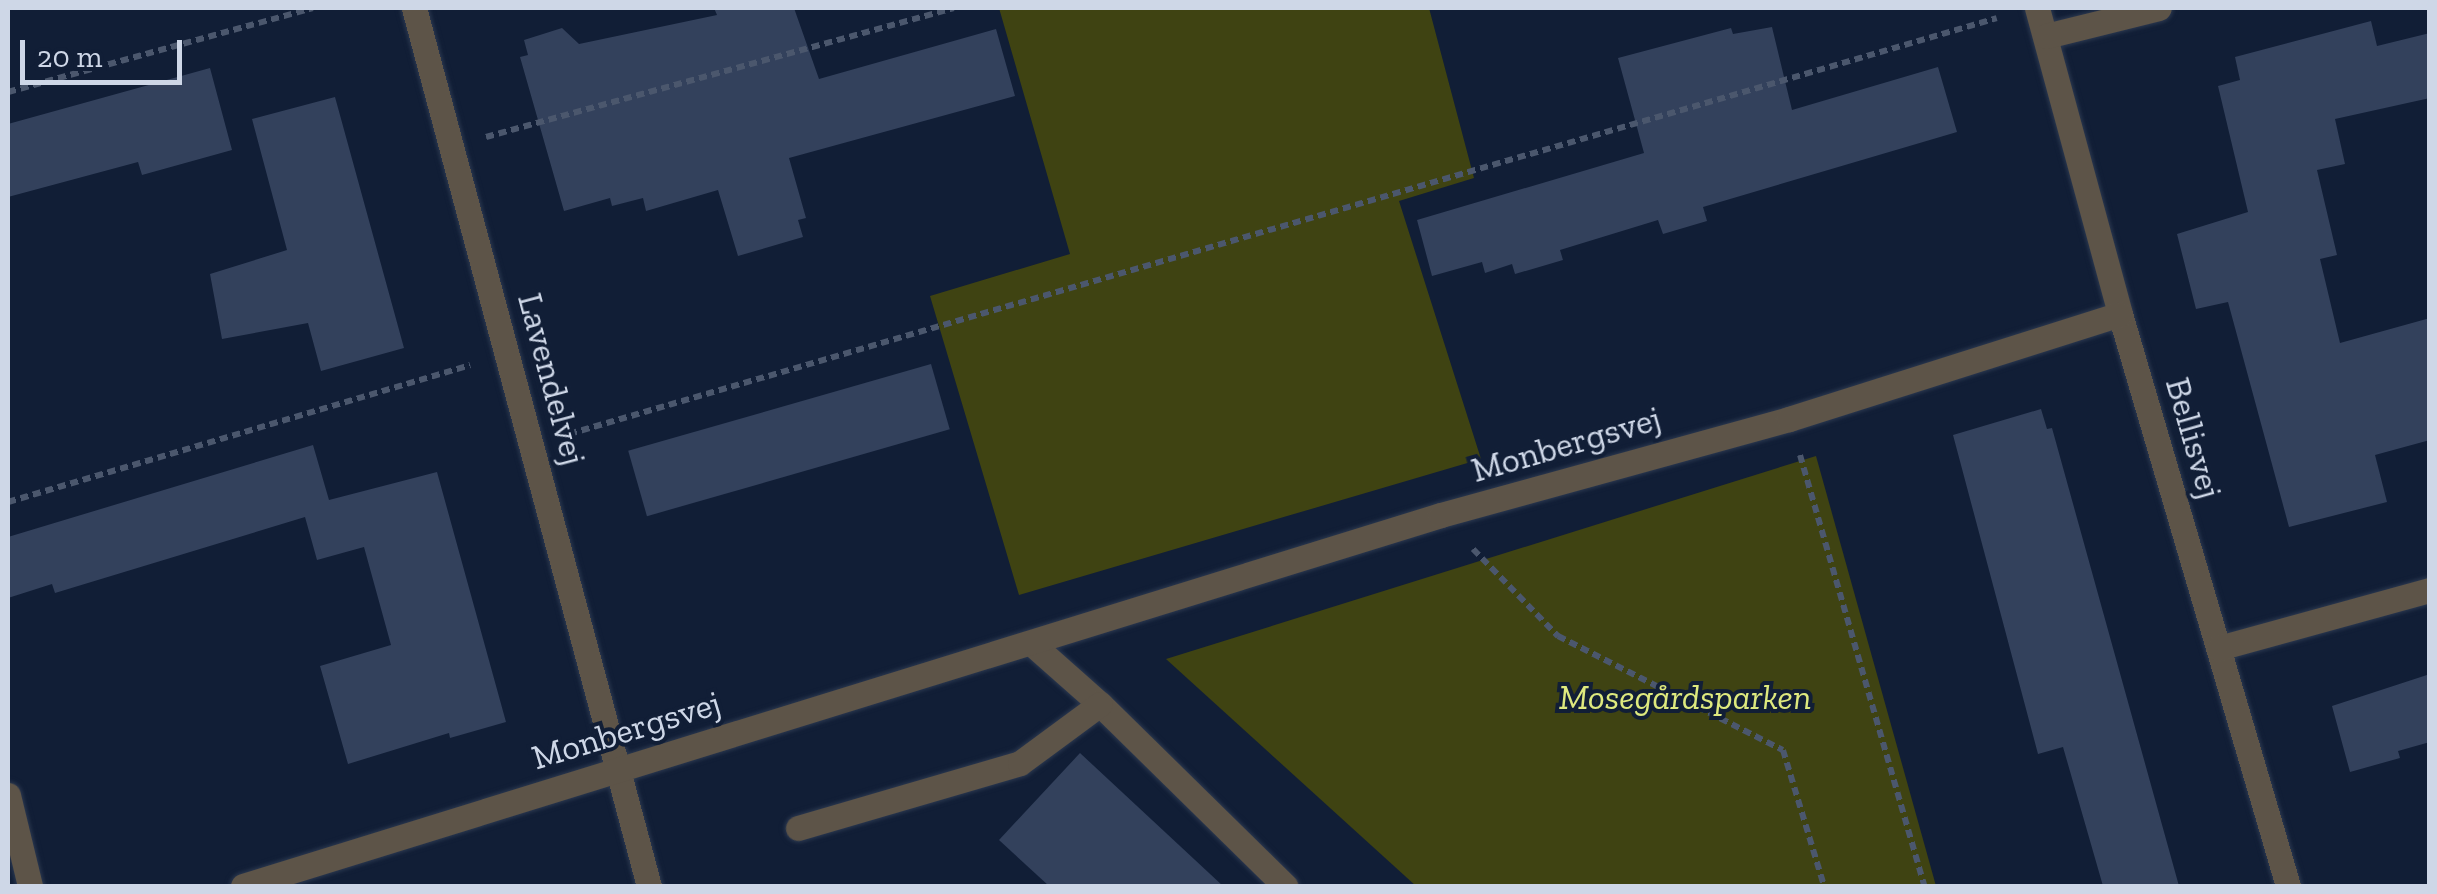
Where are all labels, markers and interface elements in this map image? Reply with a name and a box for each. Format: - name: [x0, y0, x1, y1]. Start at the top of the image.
- scale bar: [25, 20, 188, 82]
- text: 20 m: [37, 39, 102, 75]
- street label: Lavendelvej: [509, 289, 595, 469]
- street label: Bellisvej: [2157, 373, 2231, 503]
- street label: Monbergsvej: [1467, 397, 1665, 491]
- park label: Mosegårdsparken: [1559, 676, 1811, 718]
- street label: Monbergsvej: [527, 681, 725, 779]

